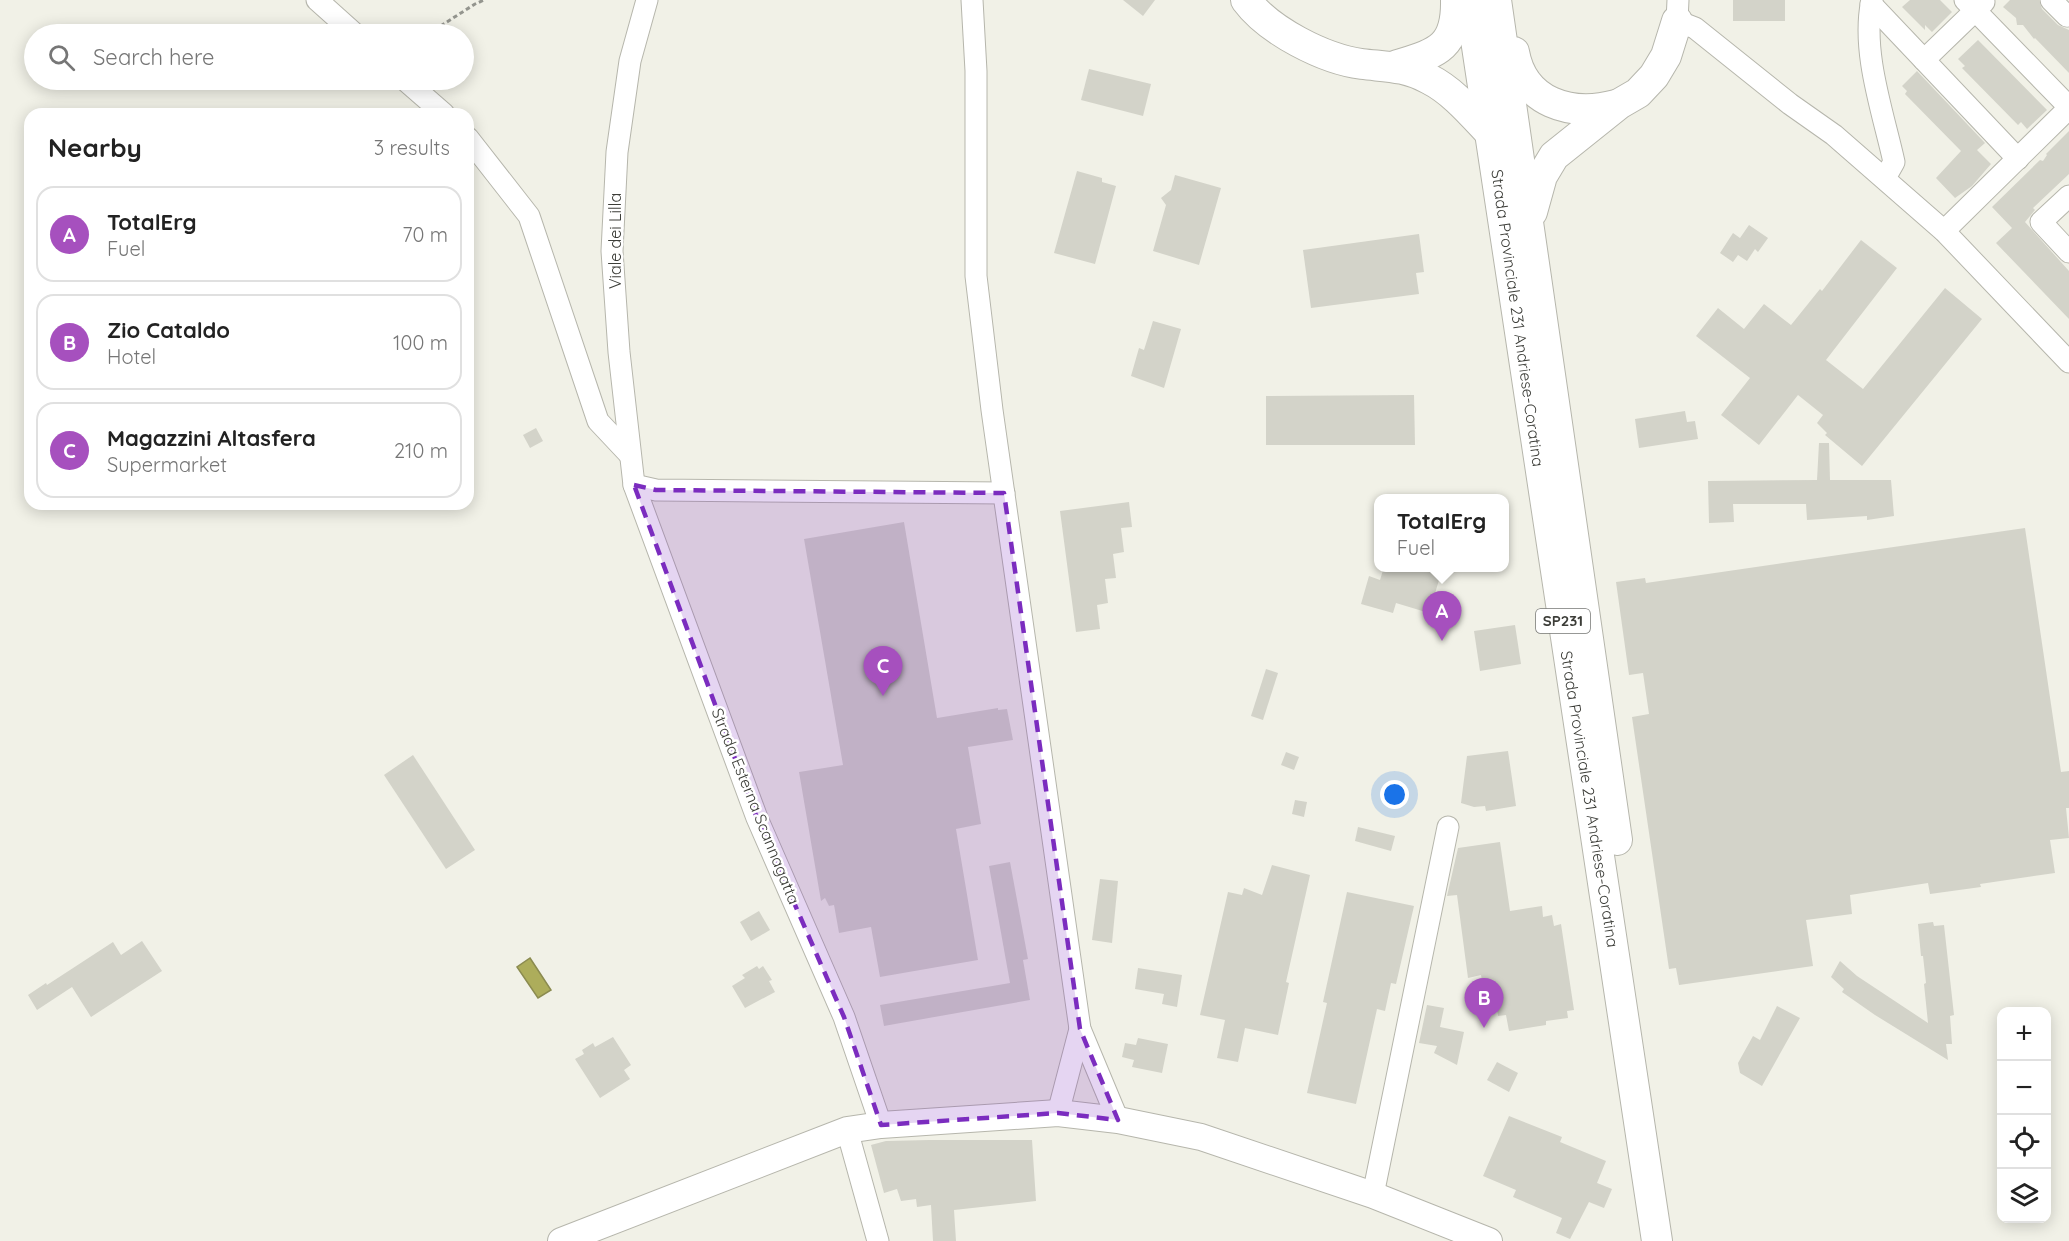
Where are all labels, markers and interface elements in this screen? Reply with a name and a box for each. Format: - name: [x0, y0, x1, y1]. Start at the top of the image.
- search box: [24, 24, 474, 90]
- icon: search: [45, 41, 78, 74]
- text: Search here: [93, 43, 214, 71]
- text: Nearby: [48, 131, 142, 164]
- text: 3 results: [374, 135, 450, 160]
- street label: Strada Provinciale 231 Andriese-Coratina: [1487, 168, 1549, 468]
- street label: Viale dei Lilla: [605, 193, 625, 289]
- text: TotalErg: [107, 208, 196, 236]
- text: A: [63, 222, 76, 247]
- text: 70 m: [402, 222, 448, 247]
- text: Fuel: [107, 236, 145, 261]
- text: Zio Cataldo: [107, 316, 230, 344]
- text: B: [63, 330, 76, 355]
- text: 100 m: [393, 330, 448, 355]
- text: Hotel: [107, 344, 156, 369]
- text: Magazzini Altasfera: [107, 424, 316, 452]
- text: C: [63, 438, 76, 463]
- text: 210 m: [394, 438, 448, 463]
- text: Supermarket: [107, 452, 227, 477]
- popup: [1374, 494, 1509, 572]
- text: TotalErg: [1397, 507, 1486, 535]
- text: Fuel: [1397, 535, 1435, 560]
- pin: A: [1422, 592, 1462, 641]
- road number: SP231: [1536, 609, 1590, 633]
- pin: C: [864, 646, 902, 696]
- street label: Strada Provinciale 231 Andriese-Coratina: [1557, 649, 1623, 949]
- street label: Strada Esterna Scannagatta: [707, 705, 805, 907]
- your location: [1380, 780, 1409, 809]
- pin: B: [1464, 978, 1504, 1028]
- map controls: [1997, 1007, 2051, 1223]
- button: +: [1997, 1007, 2051, 1061]
- button: −: [1997, 1061, 2051, 1115]
- button: locate: [1997, 1115, 2051, 1169]
- button: layers: [1997, 1169, 2051, 1223]

